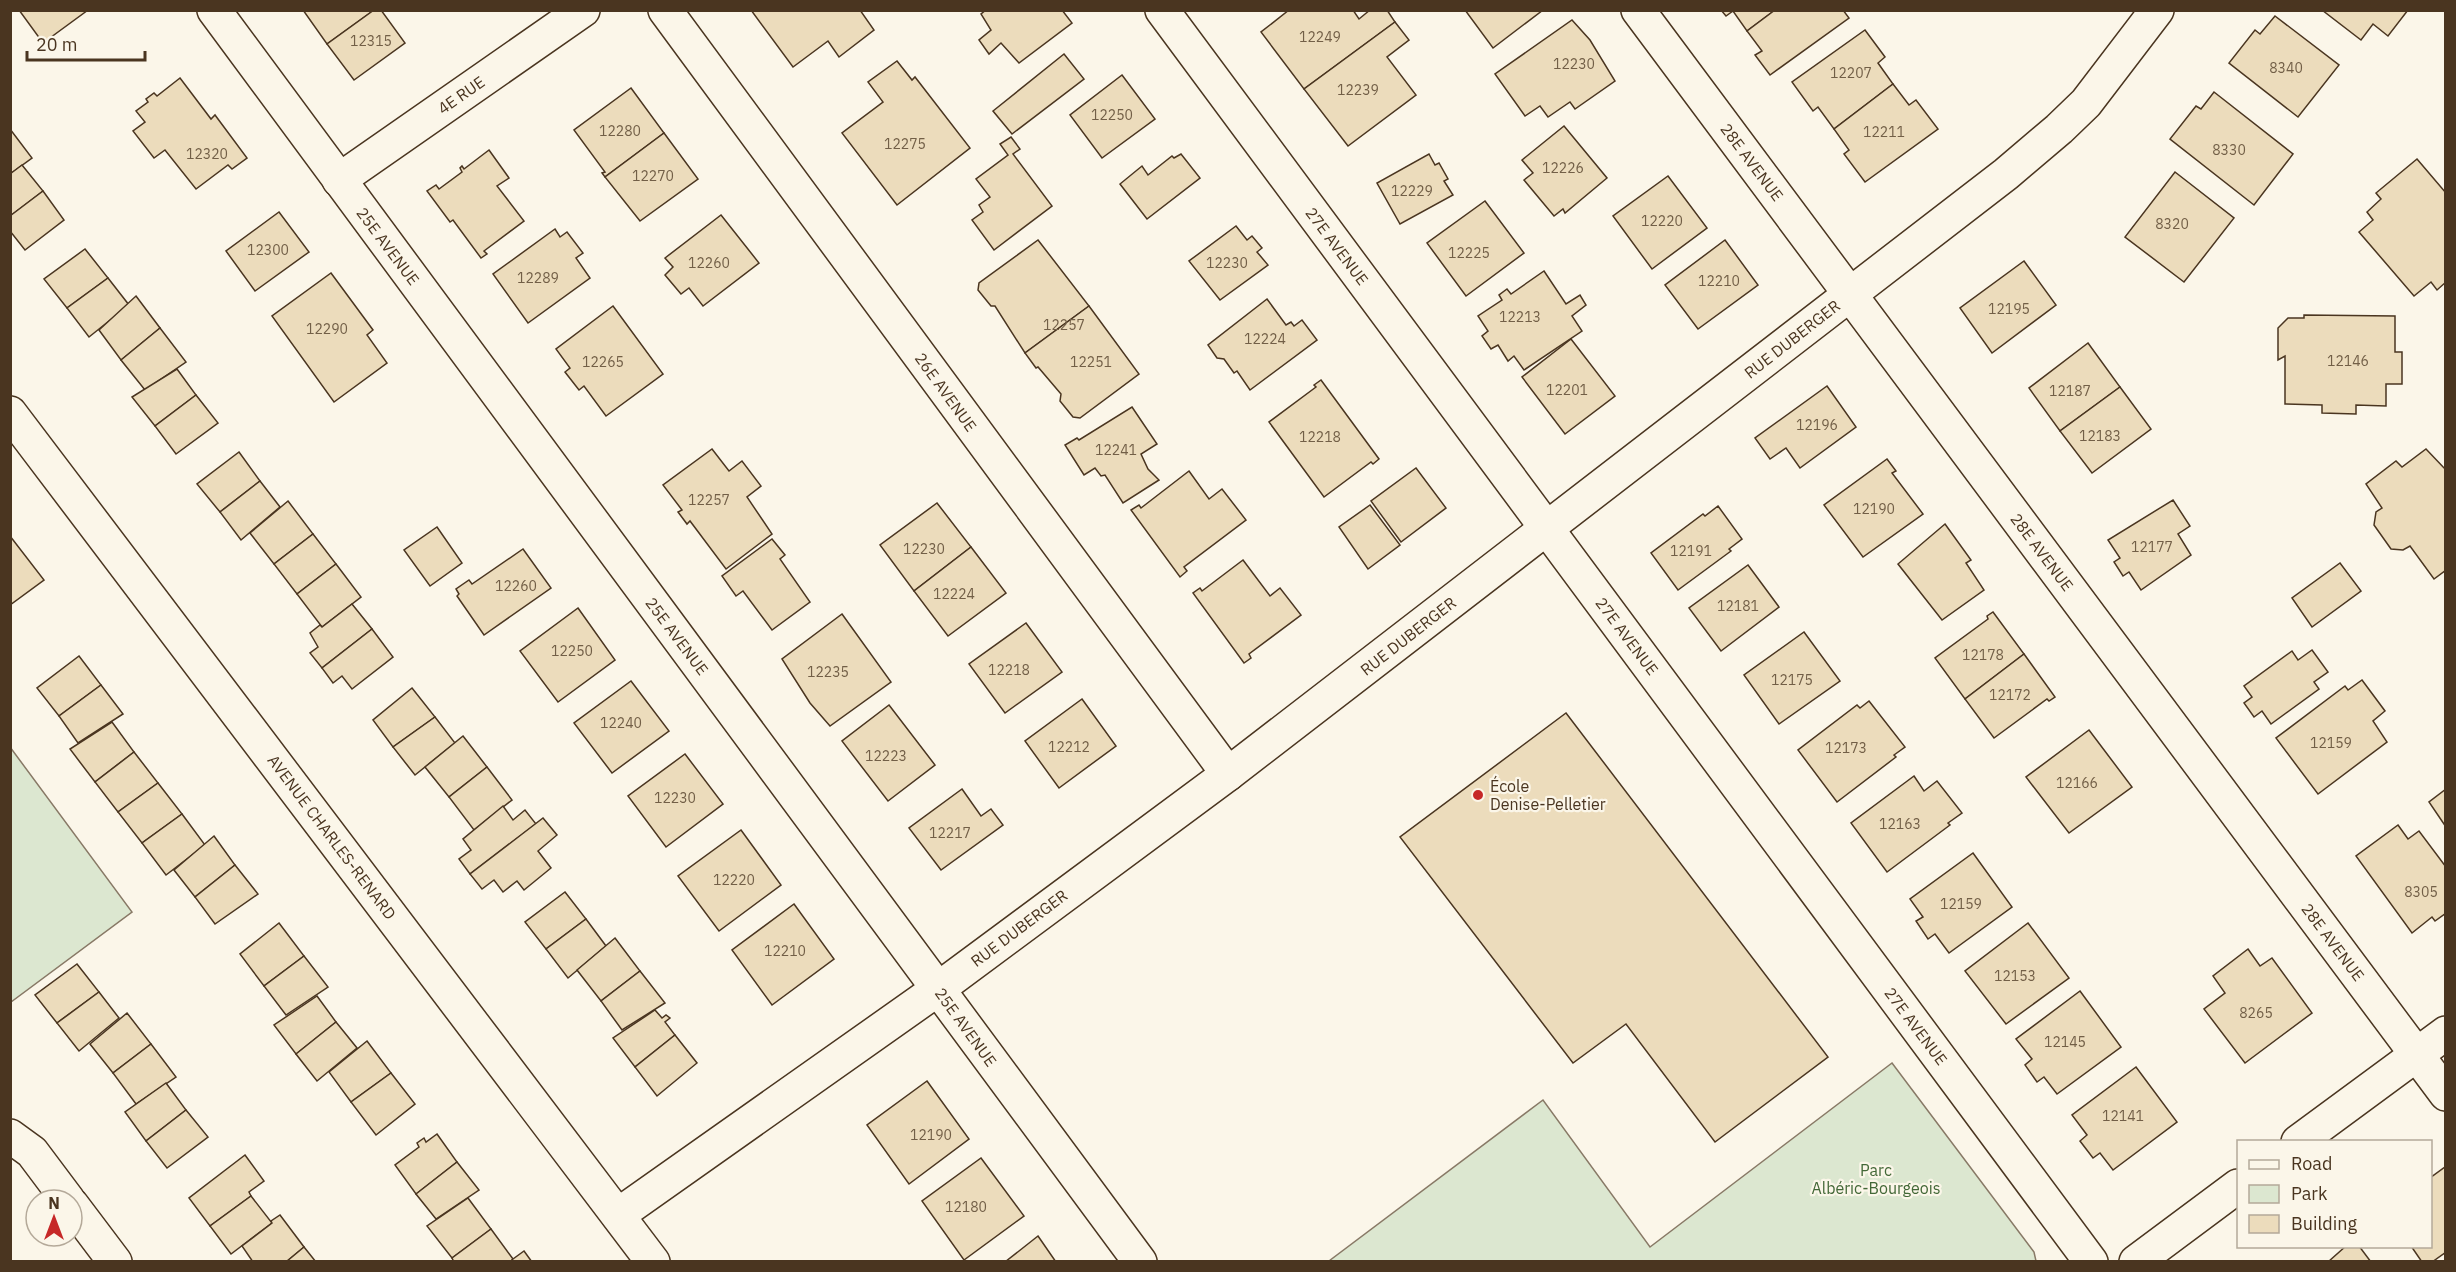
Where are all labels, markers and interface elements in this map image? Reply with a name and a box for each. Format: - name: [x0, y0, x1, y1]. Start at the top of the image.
- scale bar: [27, 24, 146, 62]
- house number: 12249: [1299, 28, 1341, 46]
- house number: 12315: [350, 32, 392, 50]
- text: 20 m: [36, 33, 78, 56]
- house number: 12230: [1553, 55, 1595, 73]
- house number: 8340: [2269, 59, 2303, 77]
- house number: 12207: [1830, 64, 1872, 82]
- street label: 4E RUE: [434, 72, 488, 118]
- house number: 12239: [1337, 81, 1379, 99]
- house number: 12250: [1091, 106, 1133, 124]
- street label: 28E AVENUE: [1716, 119, 1788, 205]
- house number: 12280: [599, 122, 641, 140]
- house number: 12211: [1863, 123, 1905, 141]
- house number: 12275: [884, 135, 926, 153]
- house number: 8330: [2212, 141, 2246, 159]
- house number: 12320: [186, 145, 228, 163]
- house number: 12226: [1542, 159, 1584, 177]
- house number: 12270: [632, 167, 674, 185]
- house number: 12229: [1391, 182, 1433, 200]
- street label: 25E AVENUE: [352, 203, 424, 289]
- street label: 27E AVENUE: [1301, 203, 1373, 289]
- house number: 12220: [1641, 212, 1683, 230]
- house number: 8320: [2155, 215, 2189, 233]
- house number: 12300: [247, 241, 289, 259]
- house number: 12225: [1448, 244, 1490, 262]
- house number: 12260: [688, 254, 730, 272]
- house number: 12230: [1206, 254, 1248, 272]
- house number: 12289: [517, 269, 559, 287]
- house number: 12210: [1698, 272, 1740, 290]
- street label: RUE DUBERGER: [1740, 295, 1844, 383]
- house number: 12195: [1988, 300, 2030, 318]
- house number: 12213: [1499, 308, 1541, 326]
- house number: 12257: [1043, 316, 1085, 334]
- house number: 12290: [306, 320, 348, 338]
- house number: 12224: [1244, 330, 1286, 348]
- street label: 26E AVENUE: [911, 349, 981, 435]
- house number: 12146: [2327, 352, 2369, 370]
- house number: 12265: [582, 353, 624, 371]
- house number: 12251: [1070, 353, 1112, 371]
- house number: 12201: [1546, 381, 1588, 399]
- house number: 12187: [2049, 382, 2091, 400]
- house number: 12196: [1796, 416, 1838, 434]
- house number: 12183: [2079, 427, 2121, 445]
- house number: 12218: [1299, 428, 1341, 446]
- house number: 12241: [1095, 441, 1137, 459]
- house number: 12257: [688, 491, 730, 509]
- house number: 12190: [1853, 500, 1895, 518]
- street label: 28E AVENUE: [2006, 509, 2078, 595]
- house number: 12177: [2131, 538, 2173, 556]
- house number: 12230: [903, 540, 945, 558]
- house number: 12191: [1670, 542, 1712, 560]
- house number: 12260: [495, 577, 537, 595]
- house number: 12224: [933, 585, 975, 603]
- street label: RUE DUBERGER: [1356, 592, 1460, 680]
- street label: 25E AVENUE: [641, 593, 713, 679]
- street label: 27E AVENUE: [1591, 593, 1663, 679]
- house number: 12181: [1717, 597, 1759, 615]
- house number: 12250: [551, 642, 593, 660]
- house number: 12178: [1962, 646, 2004, 664]
- house number: 12218: [988, 661, 1030, 679]
- house number: 12235: [807, 663, 849, 681]
- house number: 12175: [1771, 671, 1813, 689]
- house number: 12172: [1989, 686, 2031, 704]
- house number: 12240: [600, 714, 642, 732]
- house number: 12159: [2310, 734, 2352, 752]
- house number: 12212: [1048, 738, 1090, 756]
- house number: 12173: [1825, 739, 1867, 757]
- house number: 12223: [865, 747, 907, 765]
- street label: AVENUE CHARLES-RENARD: [264, 751, 400, 923]
- house number: 12166: [2056, 774, 2098, 792]
- place label: École Denise-Pelletier: [1490, 775, 1606, 814]
- marker: École Denise-Pelletier: [1471, 788, 1485, 802]
- house number: 12230: [654, 789, 696, 807]
- house number: 12163: [1879, 815, 1921, 833]
- house number: 12217: [929, 824, 971, 842]
- house number: 12220: [713, 871, 755, 889]
- house number: 8305: [2404, 883, 2438, 901]
- street label: RUE DUBERGER: [967, 885, 1071, 971]
- house number: 12159: [1940, 895, 1982, 913]
- street label: 28E AVENUE: [2297, 899, 2369, 985]
- house number: 12210: [764, 942, 806, 960]
- house number: 12153: [1994, 967, 2036, 985]
- street label: 27E AVENUE: [1880, 983, 1952, 1069]
- street label: 25E AVENUE: [931, 984, 1001, 1070]
- house number: 8265: [2239, 1004, 2273, 1022]
- house number: 12145: [2044, 1033, 2086, 1051]
- house number: 12141: [2102, 1107, 2144, 1125]
- house number: 12190: [910, 1126, 952, 1144]
- legend: [2237, 1140, 2432, 1248]
- text: Road: [2291, 1152, 2332, 1175]
- park label: Parc Albéric-Bourgeois: [1812, 1160, 1940, 1198]
- text: Park: [2291, 1182, 2328, 1205]
- north arrow: [24, 1188, 84, 1248]
- text: N: [48, 1193, 60, 1213]
- house number: 12180: [945, 1198, 987, 1216]
- text: Building: [2291, 1212, 2358, 1235]

